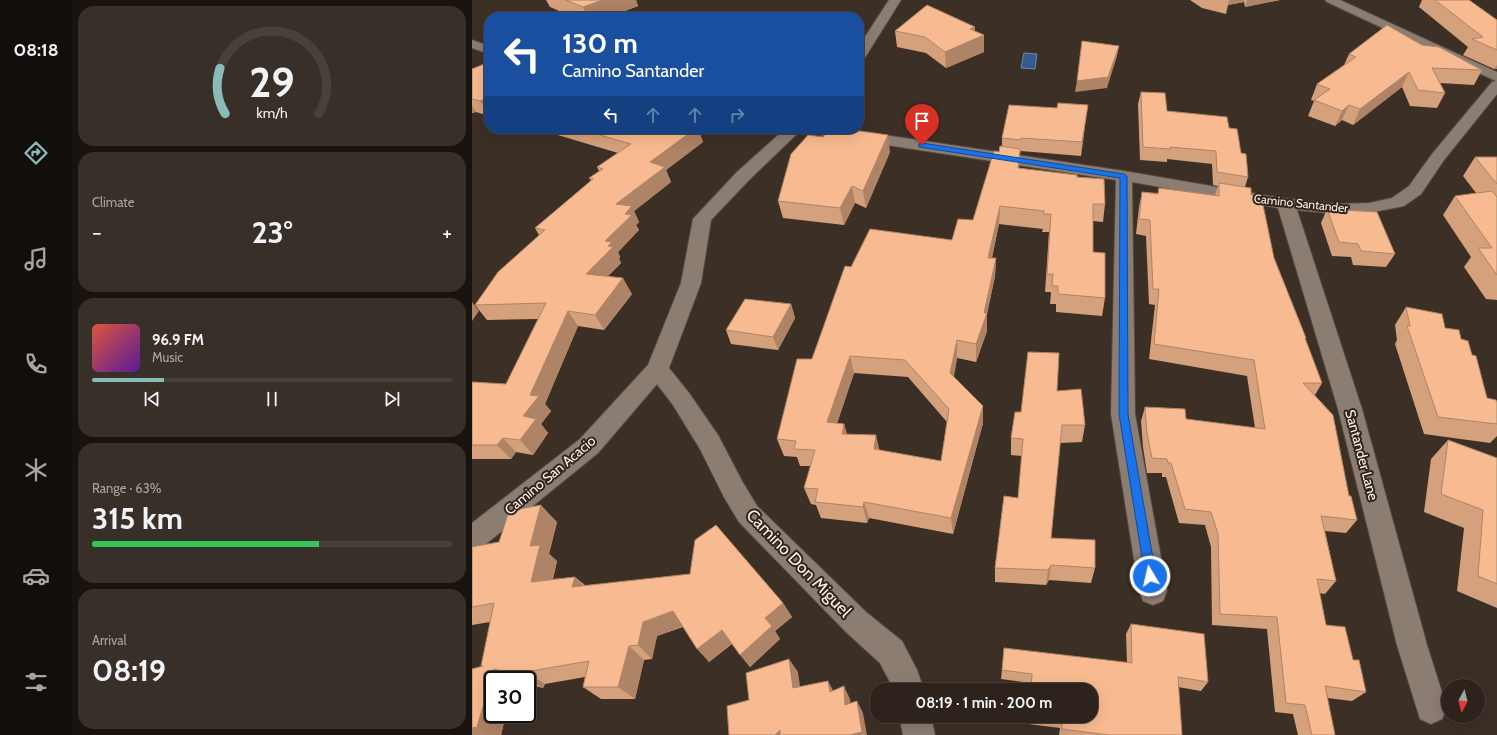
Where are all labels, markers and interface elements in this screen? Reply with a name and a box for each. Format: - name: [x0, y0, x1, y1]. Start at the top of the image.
- text: 130 m: [562, 26, 638, 60]
- icon: left: [496, 28, 548, 80]
- text: 08:18: [13, 39, 59, 61]
- text: 29: [249, 57, 295, 107]
- text: Camino Santander: [562, 60, 704, 82]
- text: km/h: [256, 103, 288, 121]
- icon: left: [600, 104, 622, 126]
- icon: ahead: [642, 104, 664, 126]
- icon: ahead: [684, 104, 706, 126]
- icon: right: [726, 104, 748, 126]
- pin: [905, 104, 939, 145]
- icon: arrive: [911, 110, 933, 132]
- icon: directions: [22, 139, 50, 167]
- street label: Camino Santander: [1253, 191, 1349, 215]
- text: Climate: [92, 194, 134, 210]
- text: 23°: [252, 214, 292, 251]
- text: −: [92, 219, 102, 246]
- text: +: [442, 219, 452, 246]
- icon: music: [22, 245, 50, 273]
- text: 96.9 FM: [152, 331, 204, 349]
- text: Music: [152, 349, 183, 365]
- icon: phone: [22, 350, 50, 378]
- icon: previous: [141, 388, 163, 410]
- icon: pause: [261, 388, 283, 410]
- icon: next: [381, 388, 403, 410]
- street label: Santander Lane: [1341, 408, 1383, 502]
- street label: Camino San Acacio: [501, 431, 600, 518]
- icon: climate: [22, 456, 50, 484]
- text: Range · 63%: [92, 480, 161, 496]
- text: 315 km: [92, 500, 183, 537]
- street label: Camino Don Miguel: [742, 505, 856, 621]
- position arrow: [1129, 555, 1171, 597]
- icon: car: [22, 562, 50, 590]
- text: Arrival: [92, 632, 127, 648]
- text: 08:19: [92, 652, 166, 689]
- icon: filters: [22, 668, 50, 696]
- speed limit sign: 30: [484, 671, 536, 723]
- north arrow: [1441, 679, 1485, 723]
- map controls: [1441, 679, 1485, 723]
- text: 08:19 · 1 min · 200 m: [916, 694, 1052, 712]

